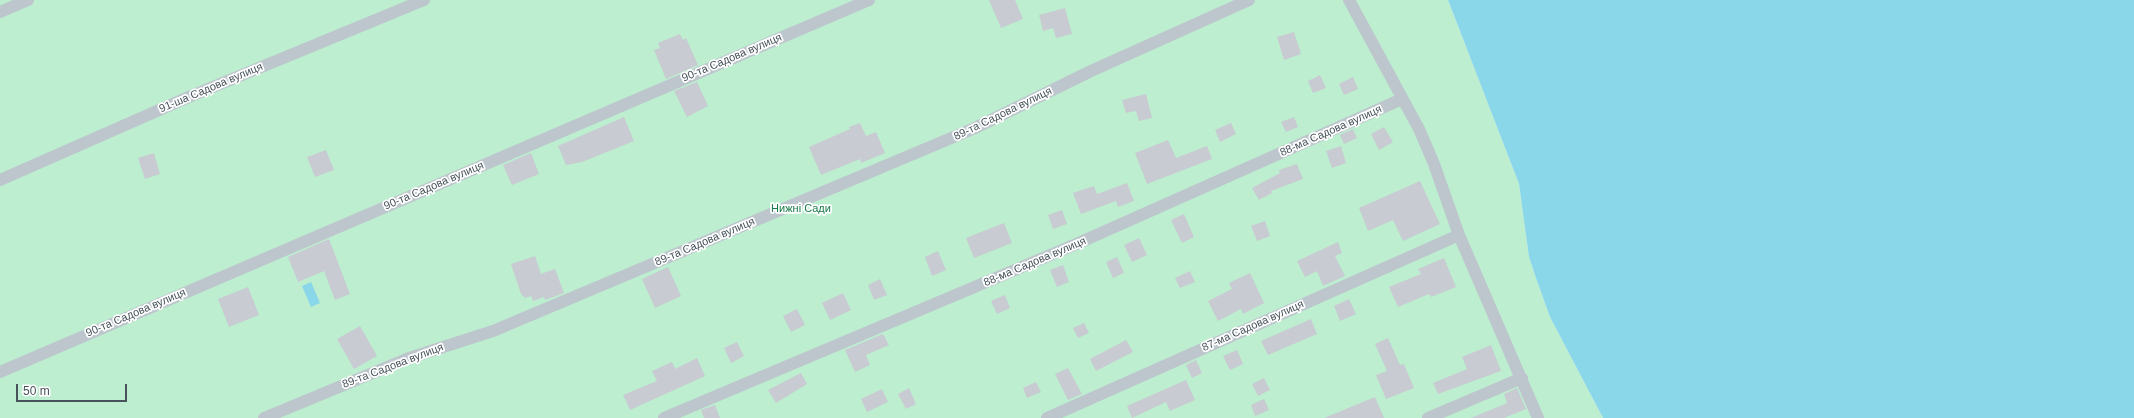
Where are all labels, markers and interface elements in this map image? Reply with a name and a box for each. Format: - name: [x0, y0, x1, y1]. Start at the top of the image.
- street label: 90-та Садова вулиця: [680, 31, 784, 85]
- street label: 91-ша Садова вулиця: [157, 60, 265, 116]
- street label: 89-та Садова вулиця: [952, 85, 1054, 143]
- street label: 88-ма Садова вулиця: [1278, 103, 1384, 159]
- street label: 90-та Садова вулиця: [382, 159, 486, 213]
- park label: Нижні Сади: [771, 202, 831, 216]
- street label: 89-та Садова вулиця: [653, 215, 757, 269]
- street label: 88-ма Садова вулиця: [982, 234, 1088, 290]
- street label: 90-та Садова вулиця: [84, 286, 188, 340]
- street label: 87-ма Садова вулиця: [1200, 298, 1306, 354]
- street label: 89-та Садова вулиця: [341, 341, 445, 391]
- scale bar: [18, 376, 129, 402]
- text: 50 m: [23, 384, 50, 398]

